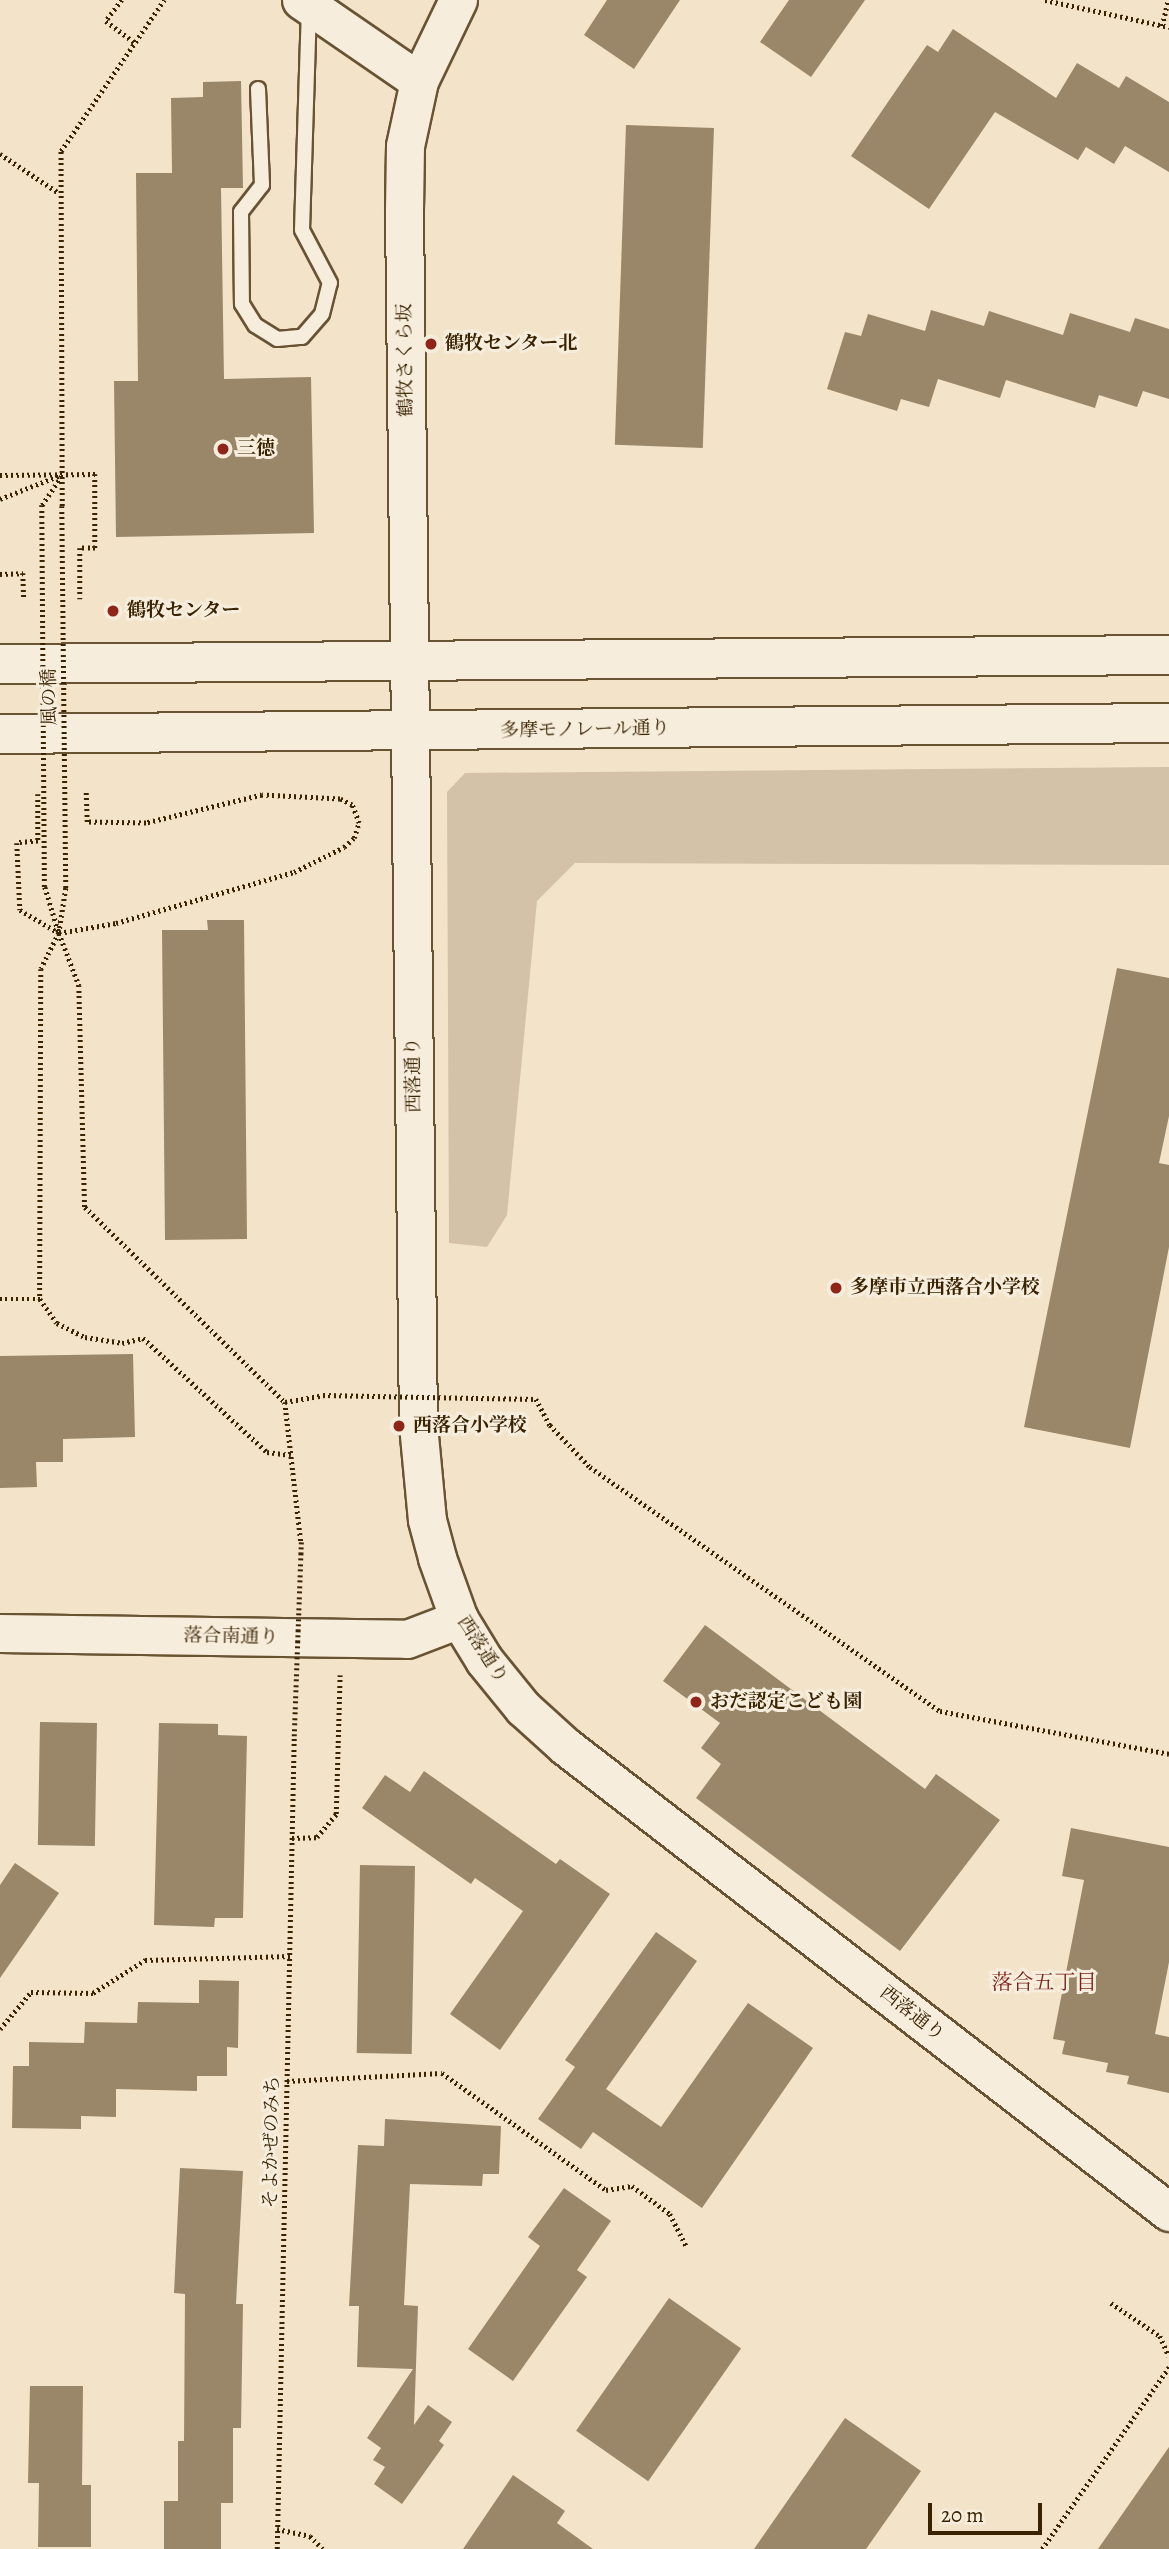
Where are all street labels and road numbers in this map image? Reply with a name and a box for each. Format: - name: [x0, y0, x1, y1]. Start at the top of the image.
- street label: 鶴牧さくら坂: [394, 303, 418, 417]
- street label: 風の橋: [38, 668, 62, 726]
- street label: 多摩モノレール通り: [499, 717, 671, 743]
- street label: 西落通り: [402, 1037, 426, 1113]
- street label: 西落通り: [452, 1612, 512, 1688]
- street label: 落合南通り: [183, 1625, 279, 1649]
- street label: 西落通り: [875, 1982, 949, 2046]
- street label: そよかぜのみち: [259, 2075, 285, 2209]

